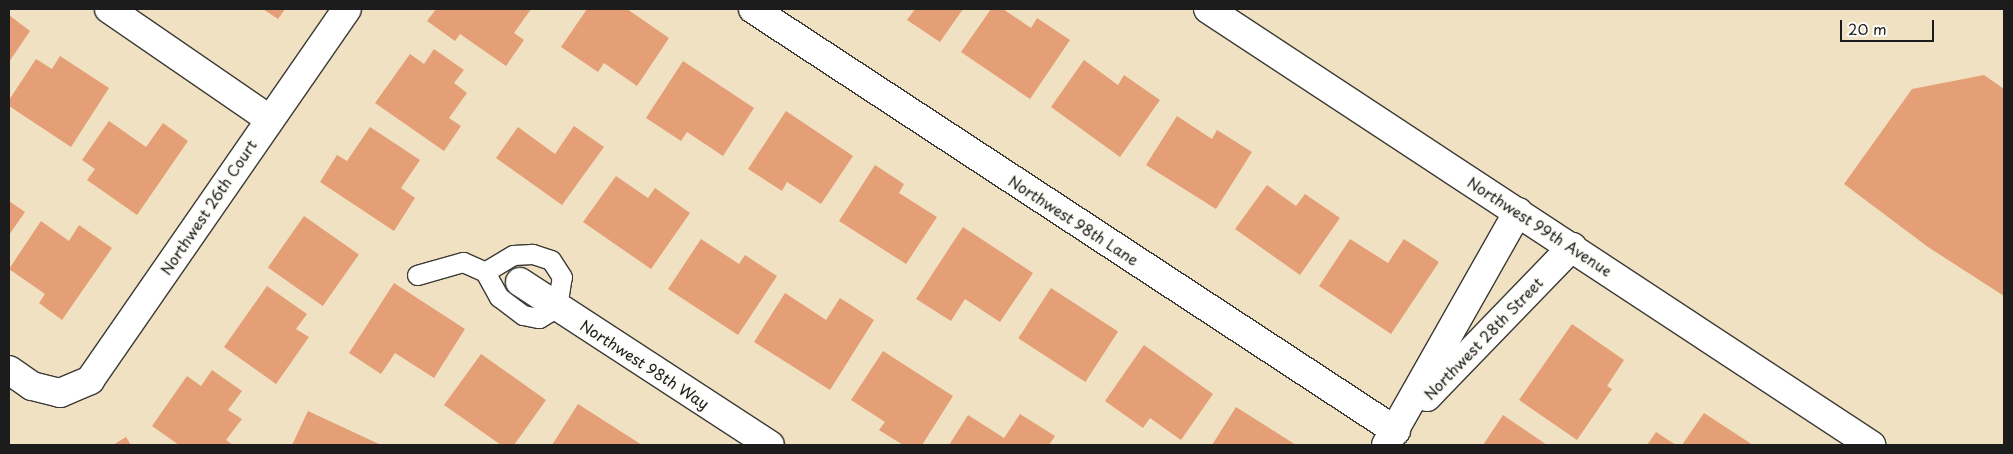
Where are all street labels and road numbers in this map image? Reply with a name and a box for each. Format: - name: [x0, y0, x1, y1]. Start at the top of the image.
- street label: Northwest 26th Court: [156, 136, 260, 278]
- street label: Northwest 98th Lane: [1005, 171, 1143, 269]
- street label: Northwest 99th Avenue: [1465, 173, 1615, 279]
- street label: Northwest 28th Street: [1420, 273, 1546, 403]
- street label: Northwest 98th Way: [577, 316, 713, 412]

